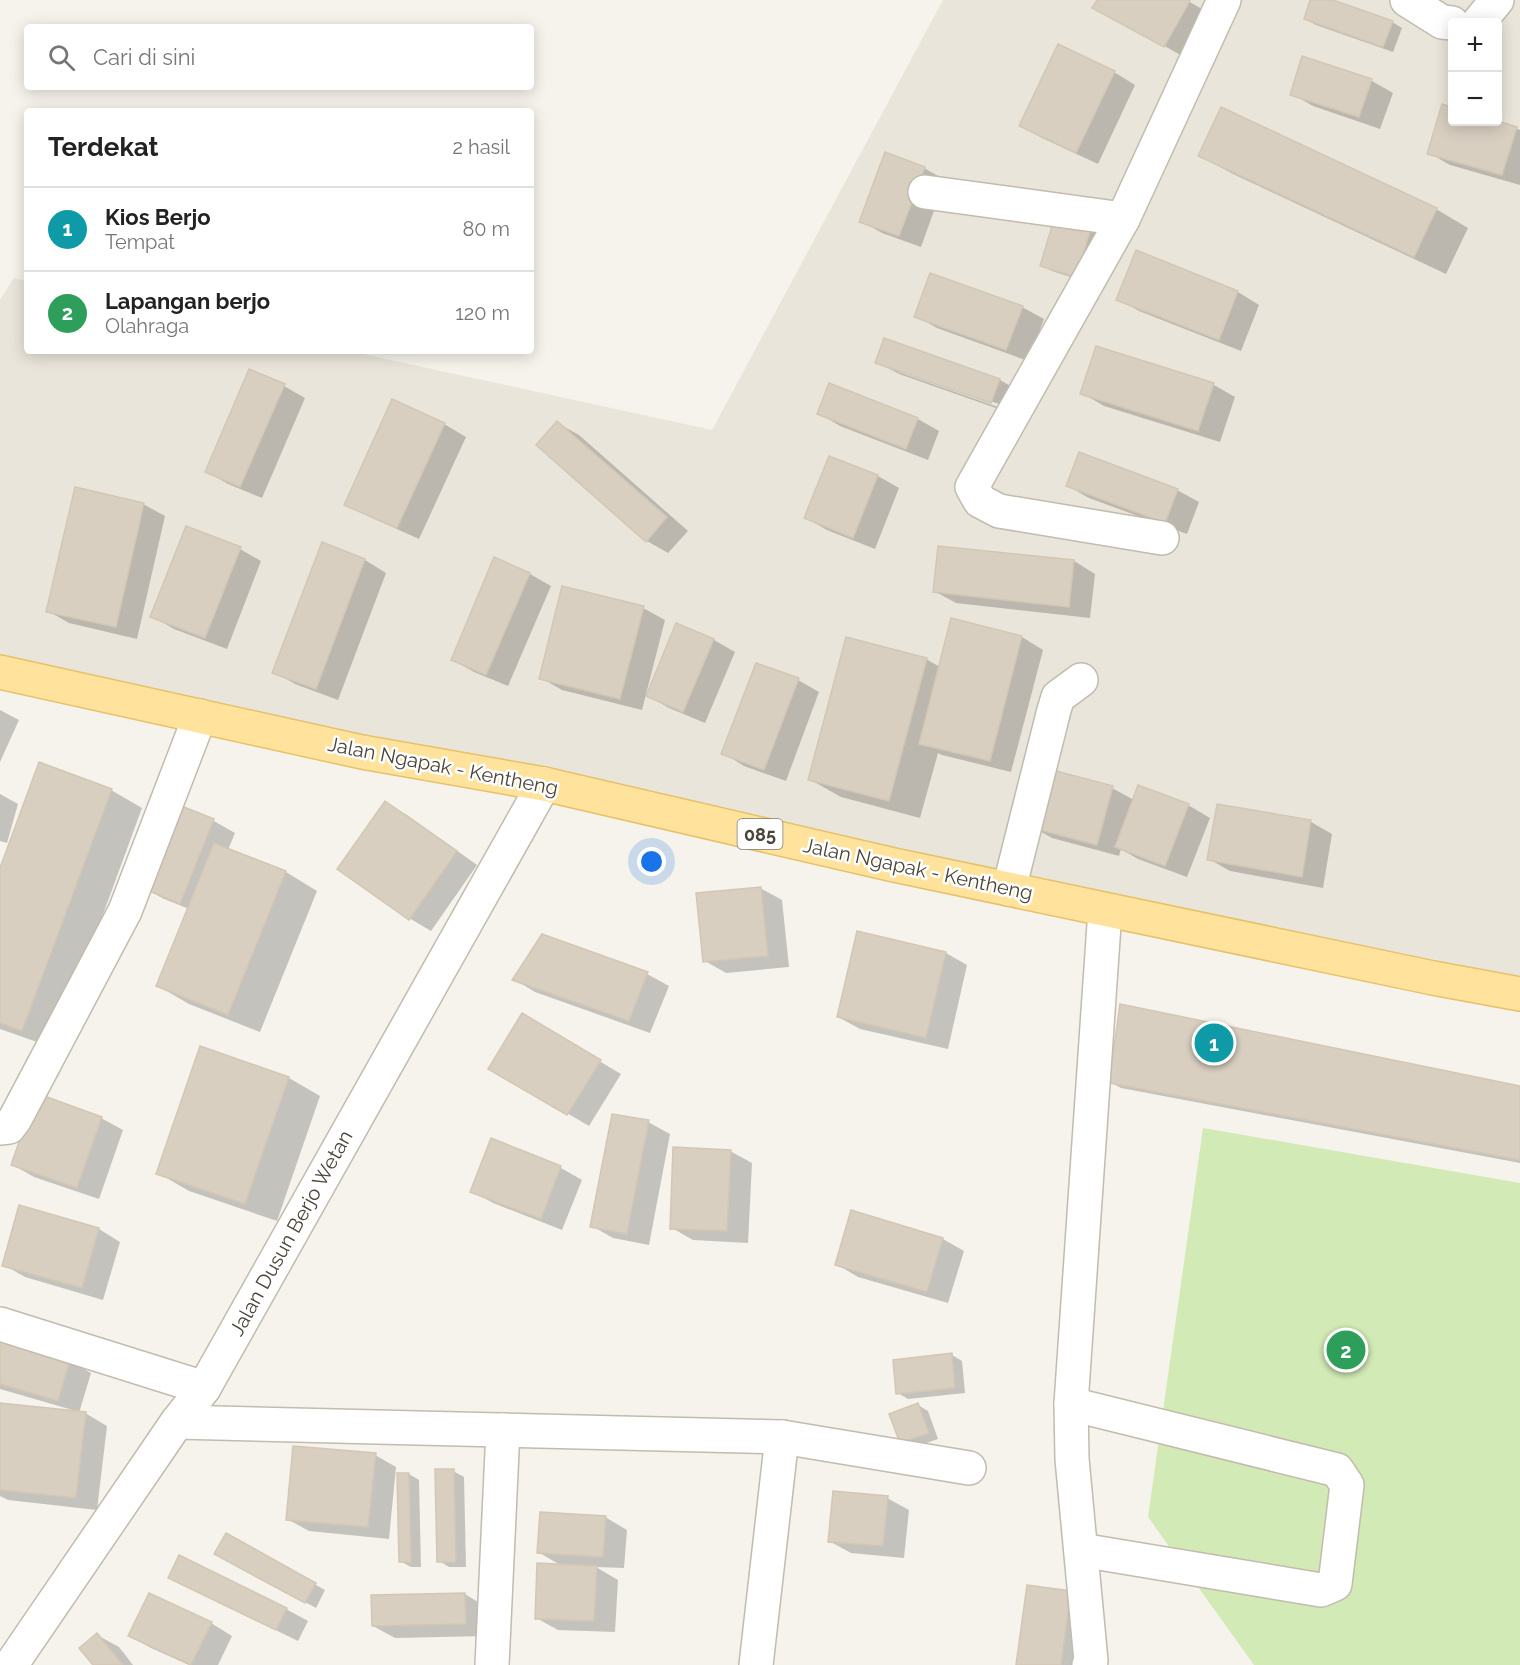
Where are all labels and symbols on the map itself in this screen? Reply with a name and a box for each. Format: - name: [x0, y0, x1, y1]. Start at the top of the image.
- street label: Jalan Ngapak - Kentheng: [326, 732, 560, 800]
- road number: 085: [738, 819, 783, 849]
- street label: Jalan Ngapak - Kentheng: [801, 833, 1035, 905]
- your location: [637, 847, 666, 876]
- pin: 1: [1194, 1020, 1234, 1066]
- street label: Jalan Dusun Berjo Wetan: [224, 1126, 358, 1340]
- pin: 2: [1326, 1328, 1366, 1372]

